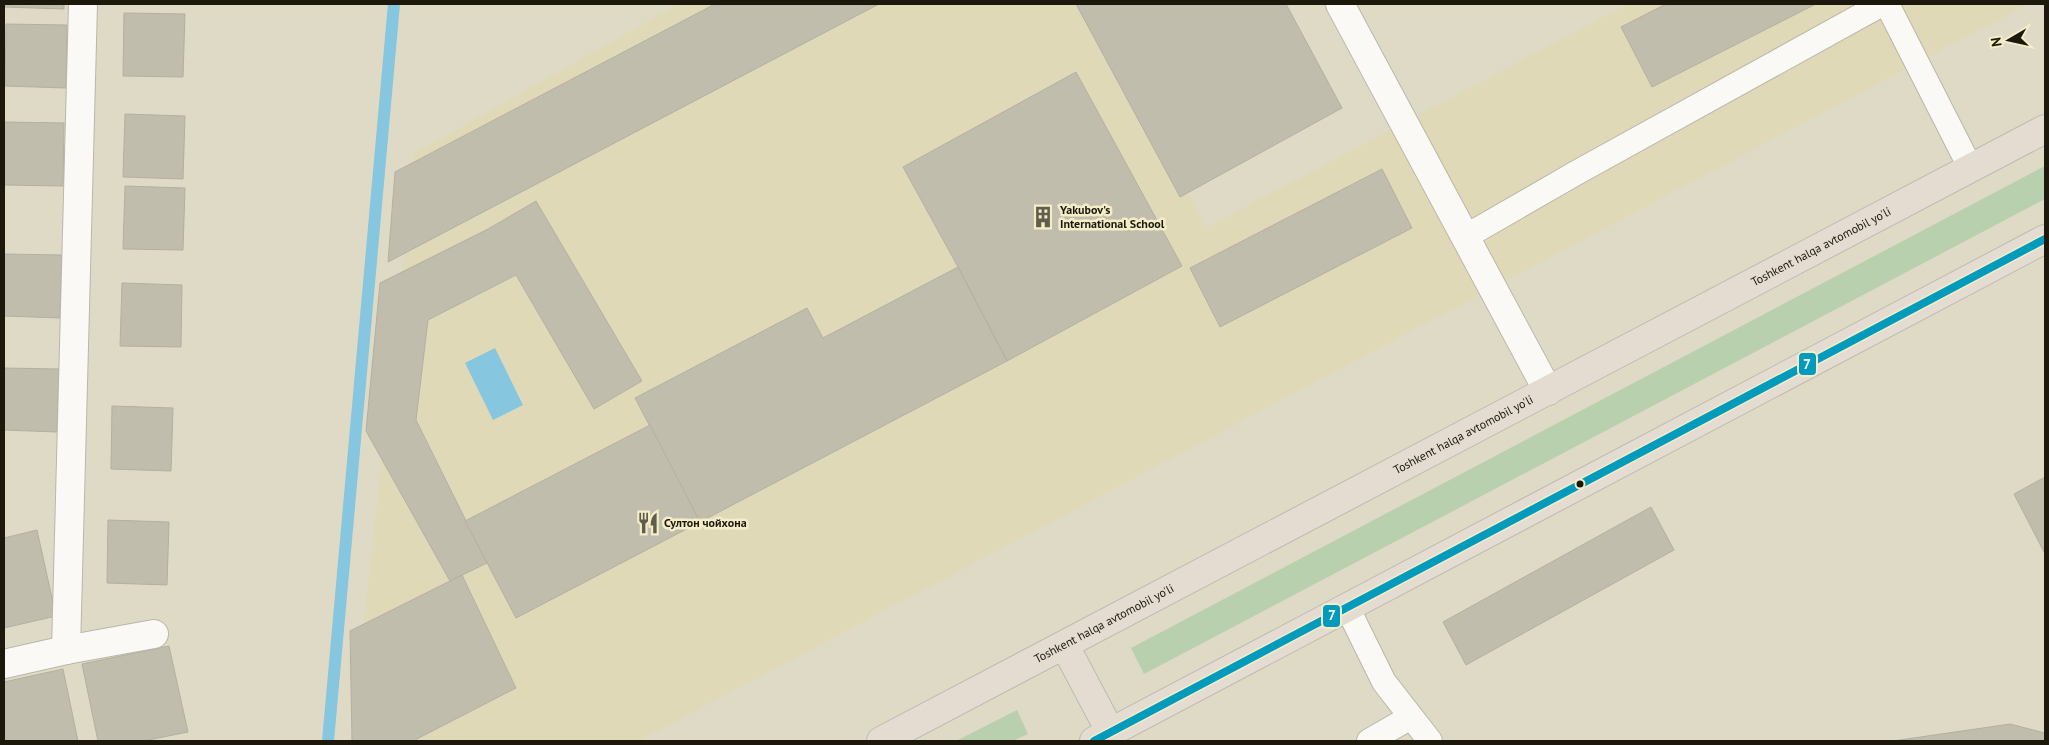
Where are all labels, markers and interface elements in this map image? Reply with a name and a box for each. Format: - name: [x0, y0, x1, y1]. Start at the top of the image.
- north arrow: [1984, 15, 2034, 65]
- text: N: [1987, 36, 2006, 48]
- place label: Yakubov's International School: [1059, 202, 1165, 231]
- street label: Toshkent halqa avtomobil yo'li: [1748, 203, 1893, 289]
- building icon: Yakubov's International School: [1030, 204, 1056, 230]
- line badge: 7: [1798, 352, 1817, 376]
- text: 7: [1803, 355, 1811, 373]
- street label: Toshkent halqa avtomobil yo'li: [1391, 391, 1536, 477]
- unlabelled marker: [1575, 479, 1585, 489]
- restaurant icon: Султон чойхона: [635, 510, 661, 536]
- place label: Султон чойхона: [664, 515, 747, 530]
- street label: Toshkent halqa avtomobil yo'li: [1031, 580, 1176, 666]
- line badge: 7: [1322, 604, 1341, 628]
- text: 7: [1328, 606, 1336, 624]

